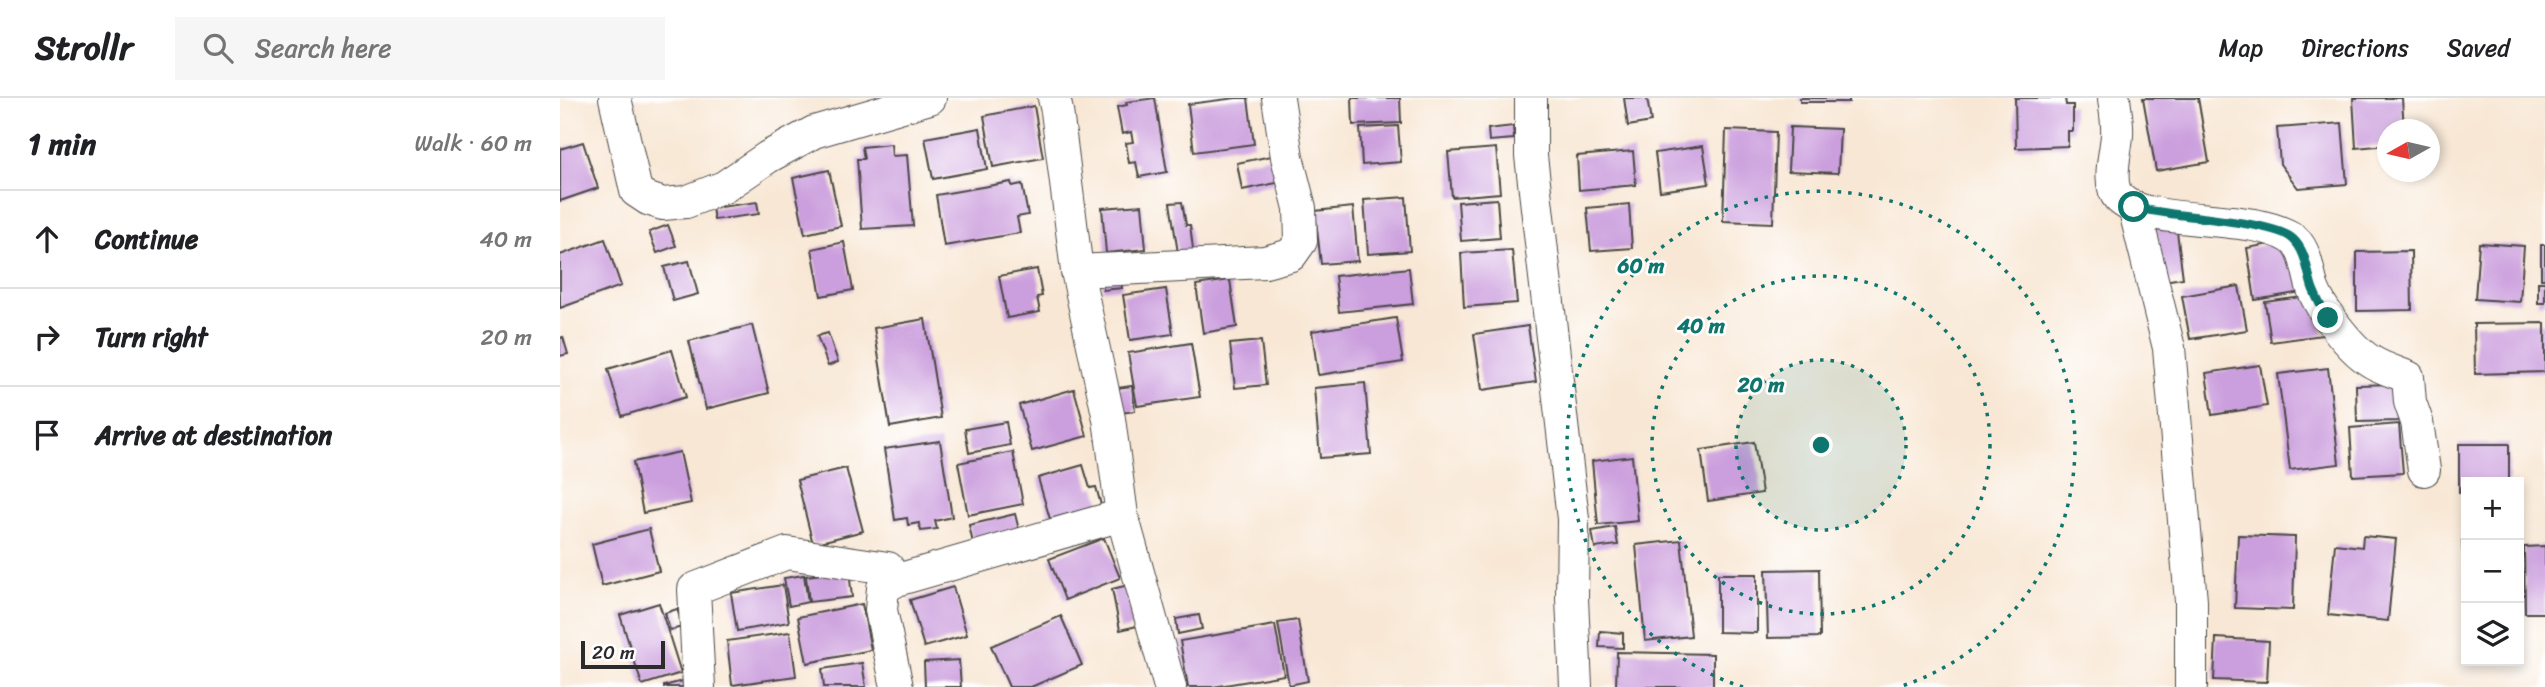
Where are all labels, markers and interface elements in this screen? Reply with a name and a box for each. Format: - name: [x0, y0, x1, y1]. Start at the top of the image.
- search box: [175, 17, 665, 80]
- text: Strollr: [35, 19, 133, 77]
- text: Search here: [255, 25, 392, 71]
- text: Map: [2219, 27, 2263, 69]
- text: Directions: [2301, 27, 2409, 69]
- text: Saved: [2447, 27, 2510, 69]
- icon: search: [199, 29, 237, 67]
- text: 1 min: [28, 117, 96, 171]
- north arrow: [2377, 119, 2440, 182]
- text: Walk · 60 m: [415, 123, 532, 164]
- route start: [2118, 191, 2149, 222]
- text: Continue: [95, 216, 198, 262]
- text: 40 m: [479, 219, 532, 260]
- icon: ahead: [28, 220, 66, 258]
- text: 60 m: [1617, 247, 1665, 285]
- route end: [2312, 302, 2343, 333]
- text: 40 m: [1676, 307, 1726, 345]
- text: Turn right: [95, 314, 208, 360]
- text: 20 m: [481, 317, 532, 358]
- icon: right: [28, 318, 66, 356]
- text: 20 m: [1737, 366, 1785, 404]
- text: Arrive at destination: [95, 412, 332, 458]
- icon: arrive: [28, 416, 66, 454]
- centre of rings: [1809, 433, 1833, 457]
- map controls: [2461, 477, 2524, 666]
- button: +: [2461, 477, 2524, 540]
- button: −: [2461, 540, 2524, 603]
- button: layers: [2461, 603, 2524, 666]
- text: 20 m: [592, 636, 635, 669]
- scale bar: [581, 638, 665, 670]

